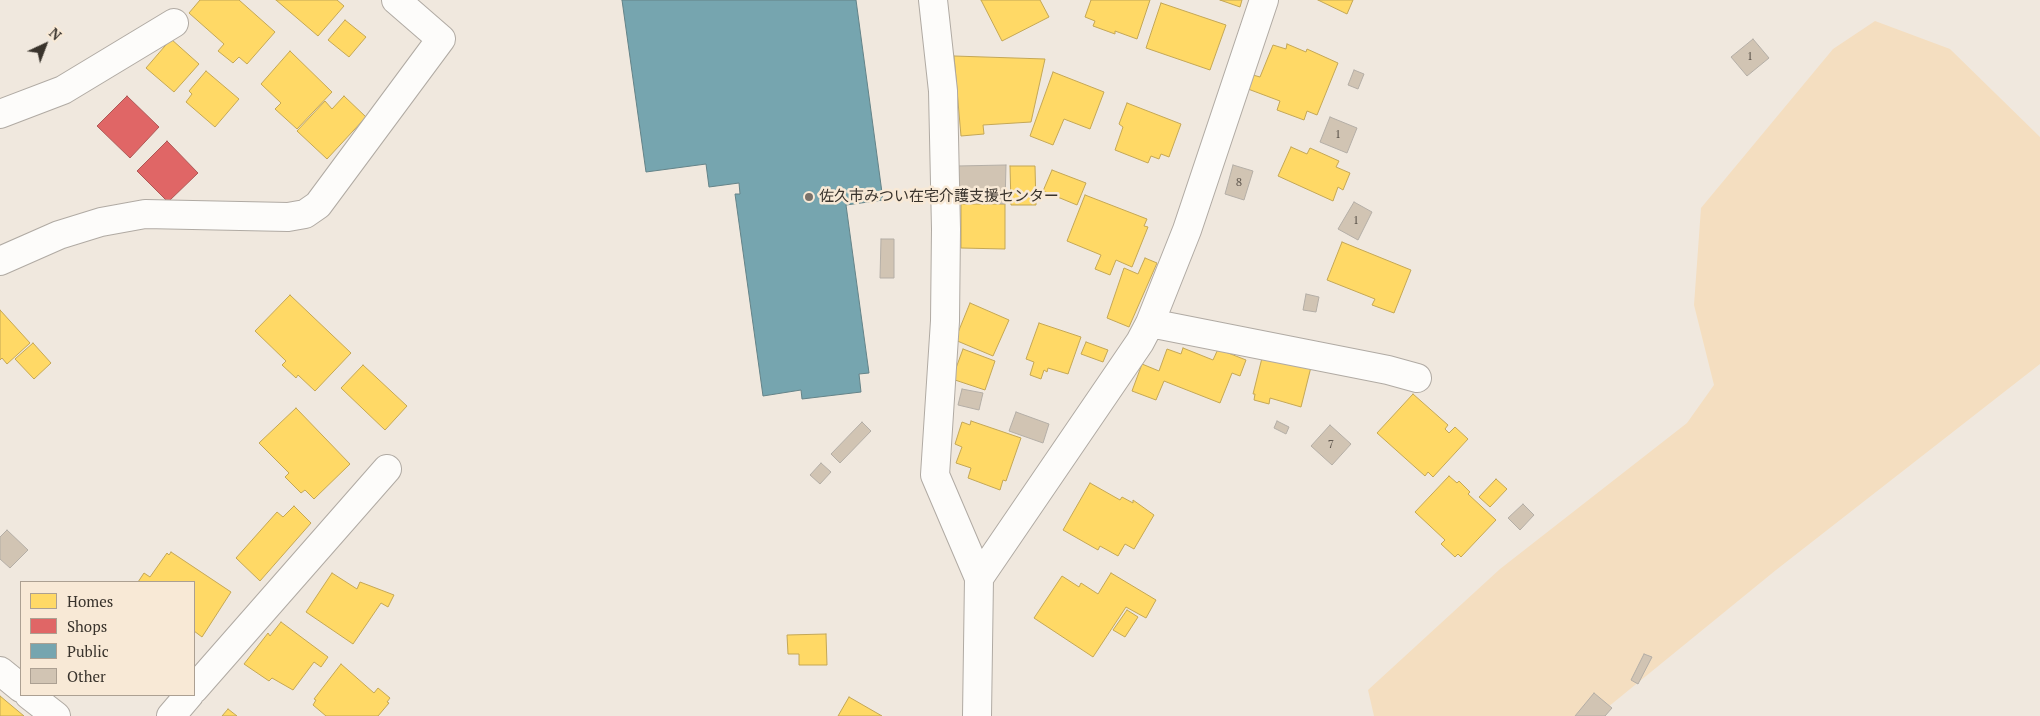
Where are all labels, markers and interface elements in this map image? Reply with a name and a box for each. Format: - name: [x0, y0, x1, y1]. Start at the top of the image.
- north arrow: [20, 20, 70, 70]
- text: N: [45, 23, 66, 44]
- house number: 1: [1747, 50, 1753, 64]
- house number: 1: [1335, 128, 1341, 142]
- house number: 8: [1236, 176, 1242, 190]
- place label: 佐久市みつい在宅介護支援センター: [819, 188, 1059, 206]
- marker: 佐久市みつい在宅介護支援センター: [803, 191, 815, 203]
- house number: 1: [1353, 214, 1359, 228]
- house number: 7: [1328, 438, 1334, 452]
- legend: [20, 581, 195, 696]
- text: Homes: [67, 591, 113, 611]
- text: Shops: [67, 616, 107, 636]
- text: Public: [67, 641, 109, 661]
- text: Other: [67, 666, 106, 686]

